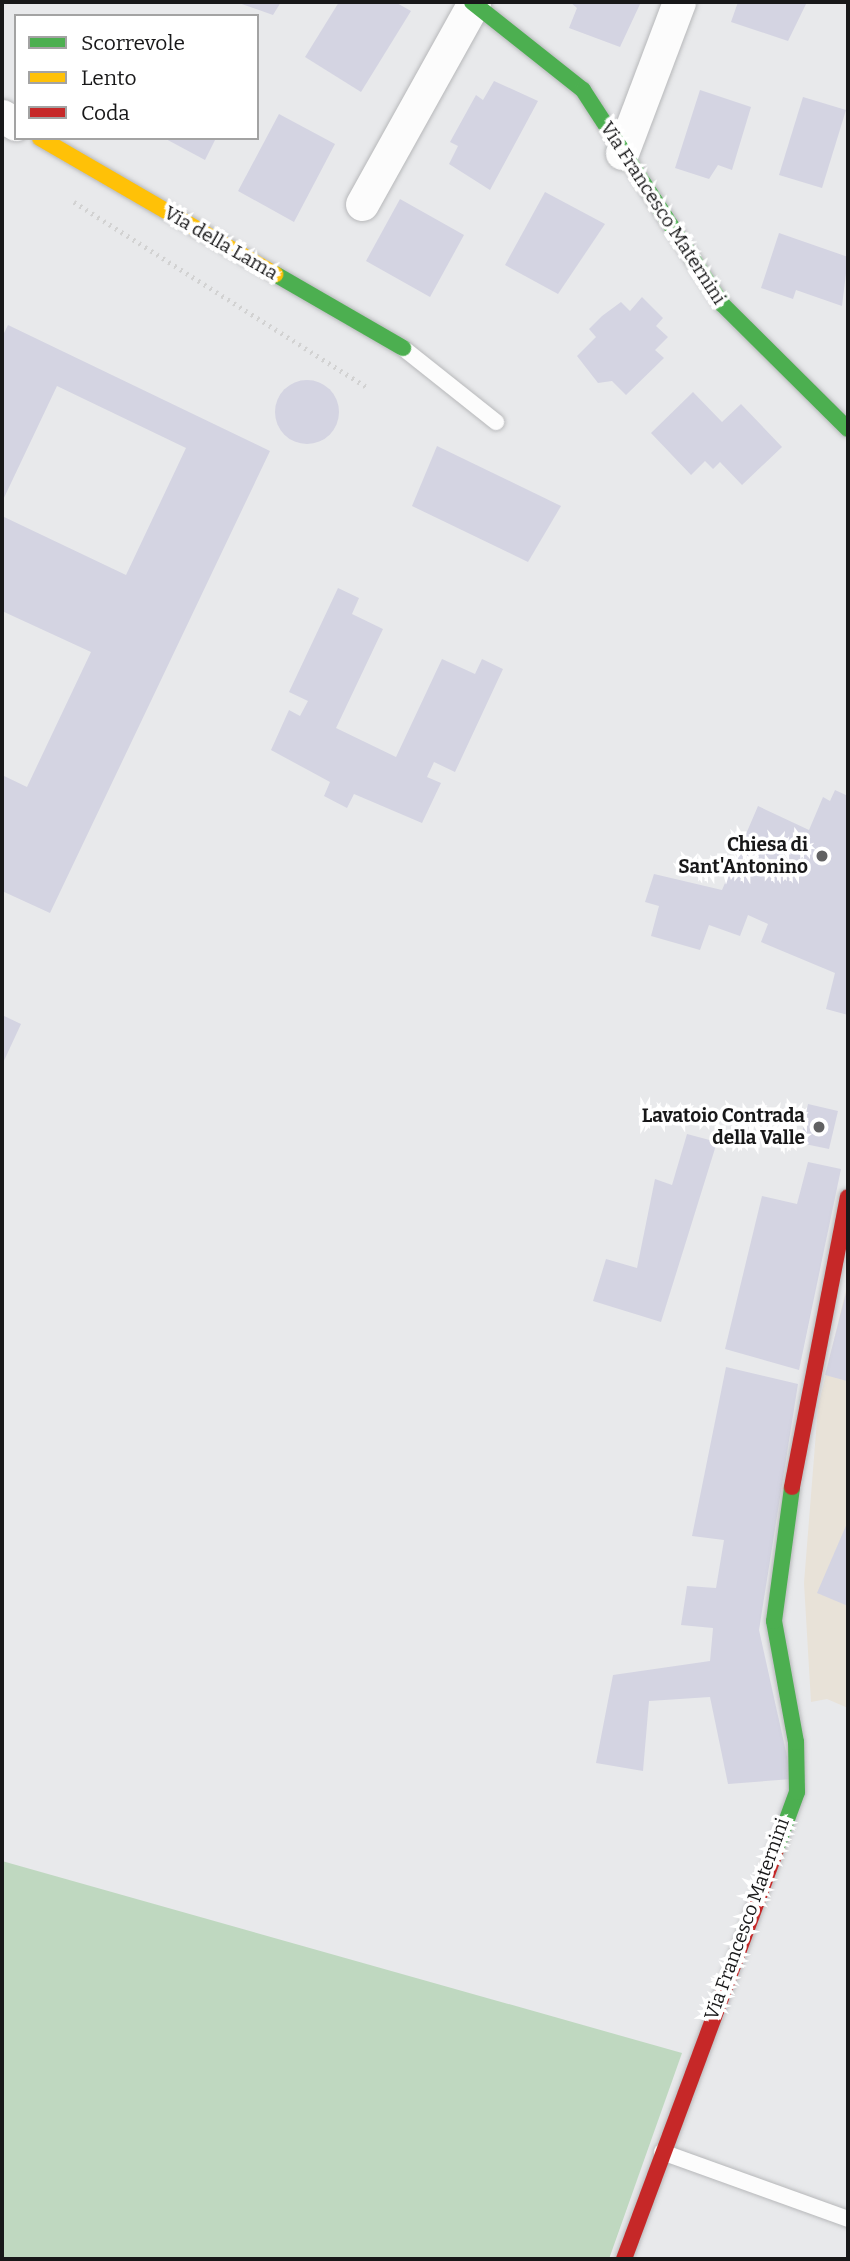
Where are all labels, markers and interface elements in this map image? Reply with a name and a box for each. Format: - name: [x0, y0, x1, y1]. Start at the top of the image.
- legend: [14, 14, 259, 140]
- text: Scorrevole: [81, 30, 185, 56]
- text: Lento: [81, 65, 137, 91]
- text: Coda: [81, 100, 130, 126]
- street label: Via Francesco Maternini: [595, 117, 731, 309]
- street label: Via della Lama: [160, 201, 282, 285]
- place label: Chiesa di Sant'Antonino: [678, 834, 808, 878]
- marker: Chiesa di Sant'Antonino: [814, 848, 830, 864]
- place label: Lavatoio Contrada della Valle: [642, 1105, 805, 1149]
- marker: Lavatoio Contrada della Valle: [811, 1119, 827, 1135]
- street label: Via Francesco Maternini: [700, 1815, 794, 2023]

